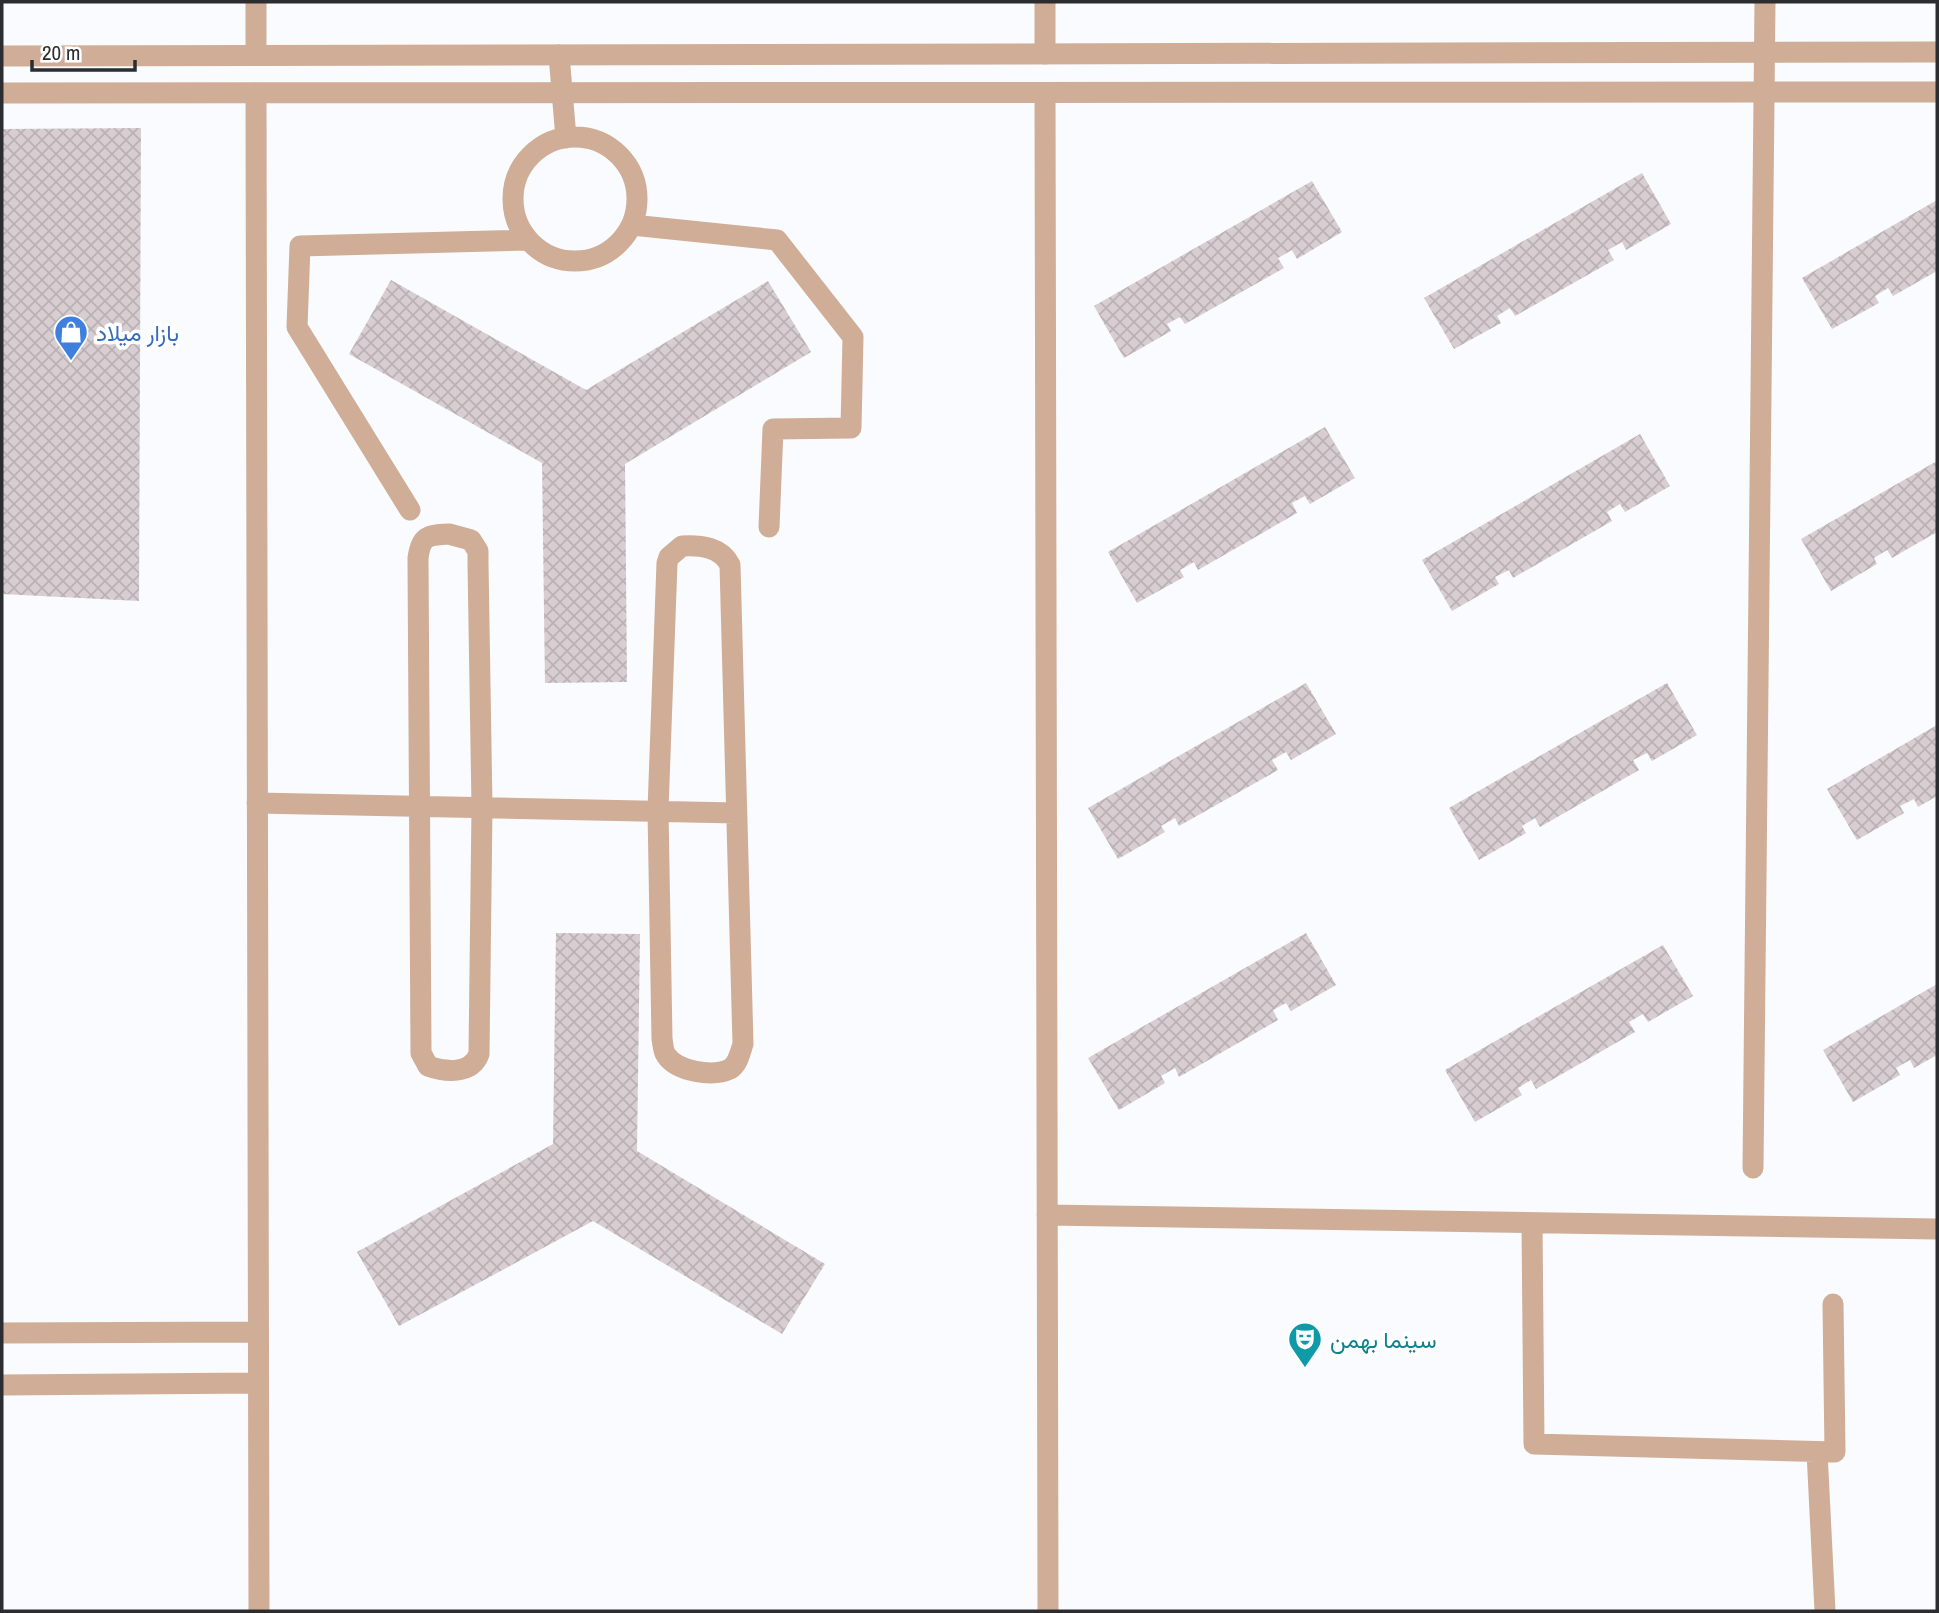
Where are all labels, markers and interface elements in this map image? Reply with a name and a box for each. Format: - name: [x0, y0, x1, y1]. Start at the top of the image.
- scale bar: [32, 28, 135, 72]
- text: 20 m: [42, 38, 80, 67]
- shop icon: بازار میلاد: [52, 313, 90, 362]
- place label: بازار میلاد: [96, 317, 179, 348]
- theatre icon: سینما بهمن: [1286, 1320, 1324, 1369]
- place label: سینما بهمن: [1330, 1324, 1437, 1355]

